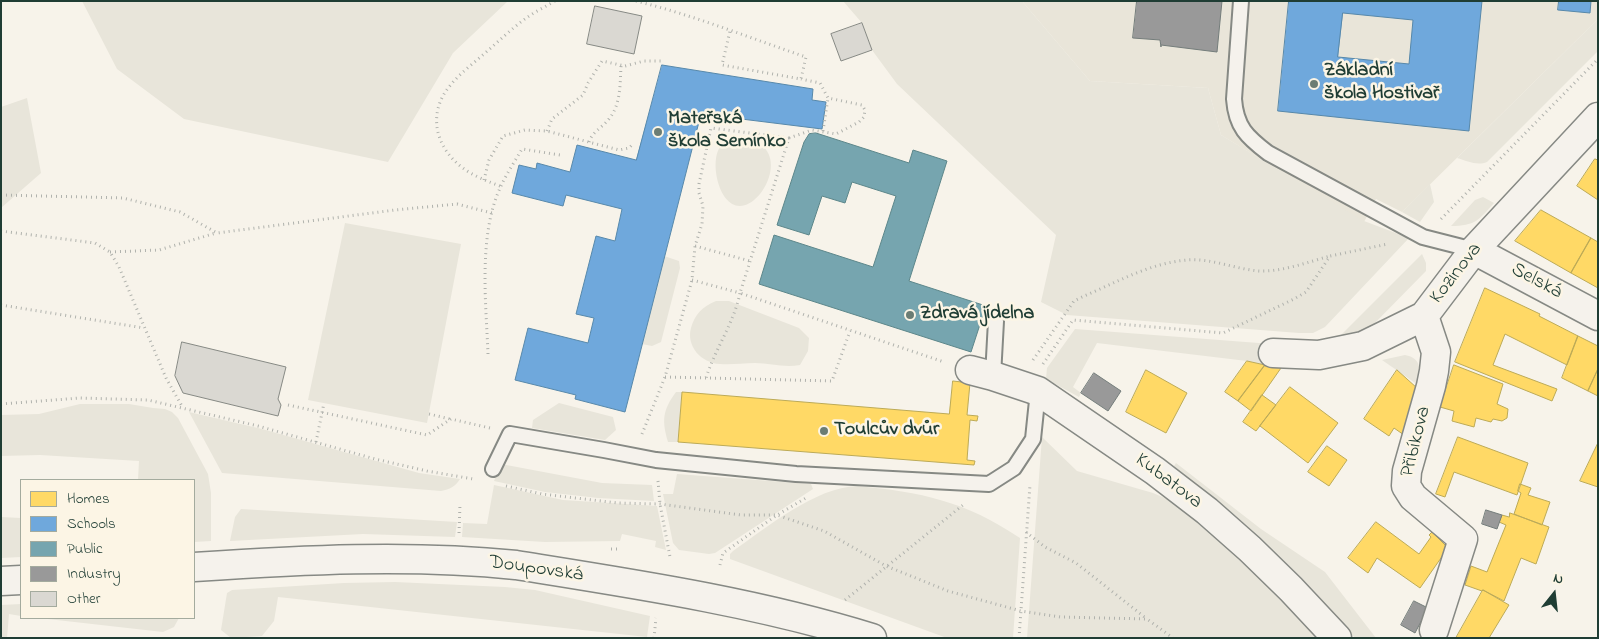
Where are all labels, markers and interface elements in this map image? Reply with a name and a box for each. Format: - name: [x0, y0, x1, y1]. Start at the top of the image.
- place label: Základní škola Hostivař: [1324, 60, 1439, 107]
- marker: Základní škola Hostivař: [1308, 78, 1320, 90]
- place label: Mateřská škola Semínko: [668, 108, 786, 155]
- marker: Mateřská škola Semínko: [652, 126, 664, 138]
- street label: Kozinova: [1426, 239, 1488, 309]
- street label: Selská: [1506, 259, 1566, 305]
- place label: Zdravá jídelna: [920, 303, 1034, 327]
- marker: Zdravá jídelna: [904, 309, 916, 321]
- street label: Přibíkova: [1397, 404, 1437, 480]
- place label: Toulcův dvůr: [834, 419, 939, 443]
- marker: Toulcův dvůr: [818, 425, 830, 437]
- street label: Kubatova: [1130, 449, 1206, 515]
- legend: [20, 479, 195, 619]
- text: Homes: [67, 488, 110, 510]
- text: Schools: [67, 513, 116, 535]
- text: Public: [67, 538, 103, 560]
- street label: Doupovská: [488, 552, 584, 588]
- text: Industry: [67, 563, 121, 585]
- text: N: [1551, 568, 1566, 590]
- north arrow: [1529, 569, 1579, 619]
- text: Other: [67, 588, 100, 610]

